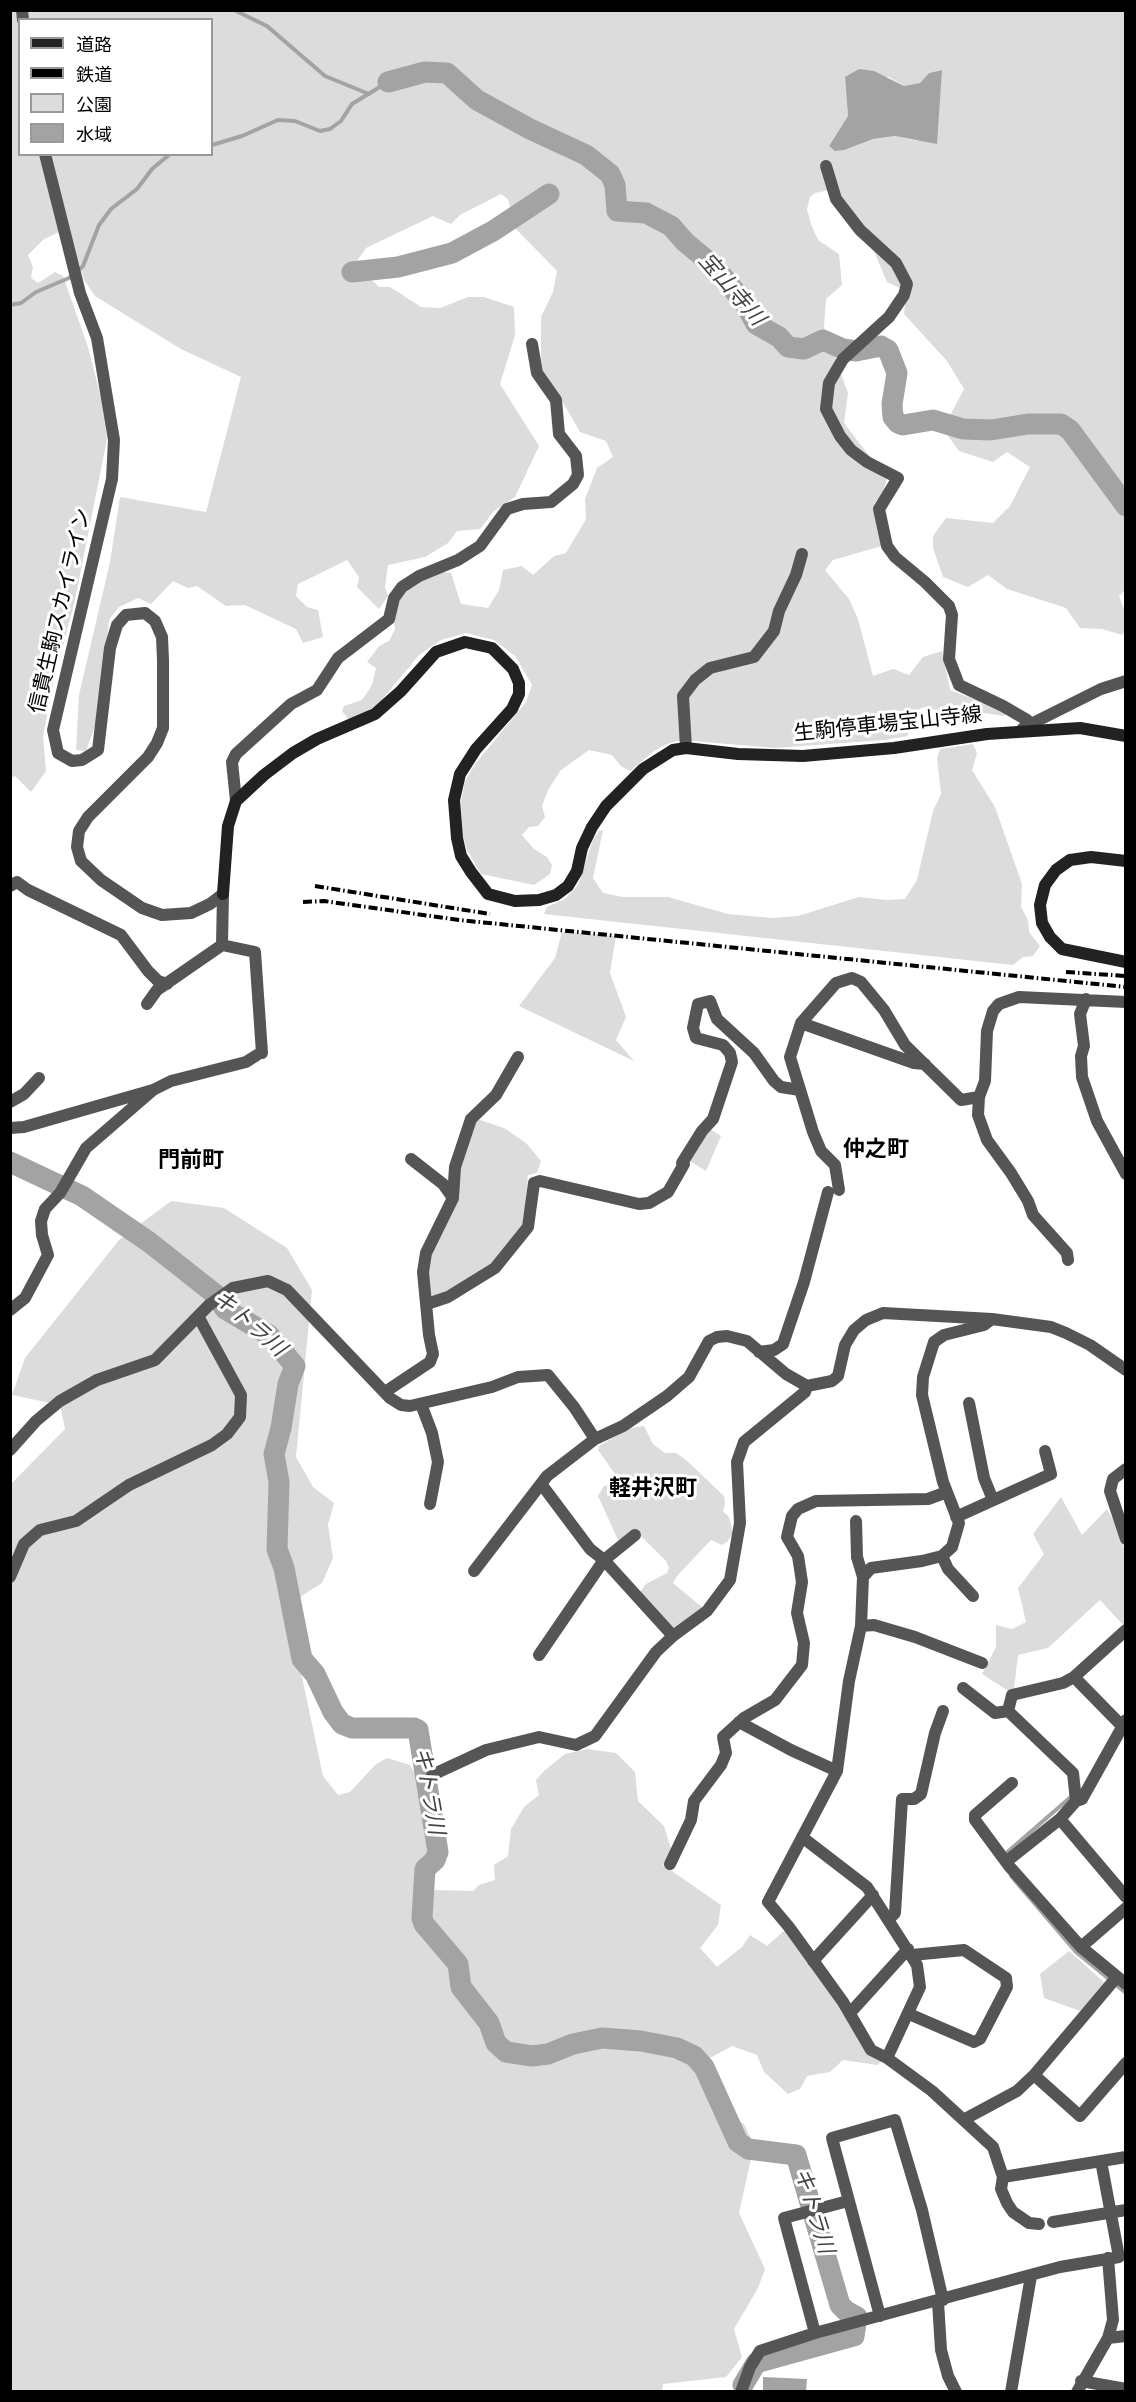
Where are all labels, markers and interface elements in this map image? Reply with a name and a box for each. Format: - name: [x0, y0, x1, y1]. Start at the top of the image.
- legend: [18, 18, 213, 156]
- text: 道路: [76, 34, 112, 55]
- text: 鉄道: [76, 64, 112, 85]
- text: 公園: [76, 94, 112, 115]
- text: 水域: [76, 124, 112, 145]
- water label: 宝山寺川: [692, 248, 770, 332]
- street label: 信貴生駒スカイライン: [25, 506, 97, 716]
- street label: 生駒停車場宝山寺線: [793, 703, 983, 747]
- district label: 仲之町: [843, 1137, 909, 1163]
- district label: 門前町: [158, 1148, 224, 1174]
- water label: キトラ川: [207, 1285, 291, 1363]
- district label: 軽井沢町: [609, 1476, 697, 1502]
- water label: キトラ川: [407, 1745, 449, 1837]
- water label: キトラ川: [788, 2165, 838, 2257]

